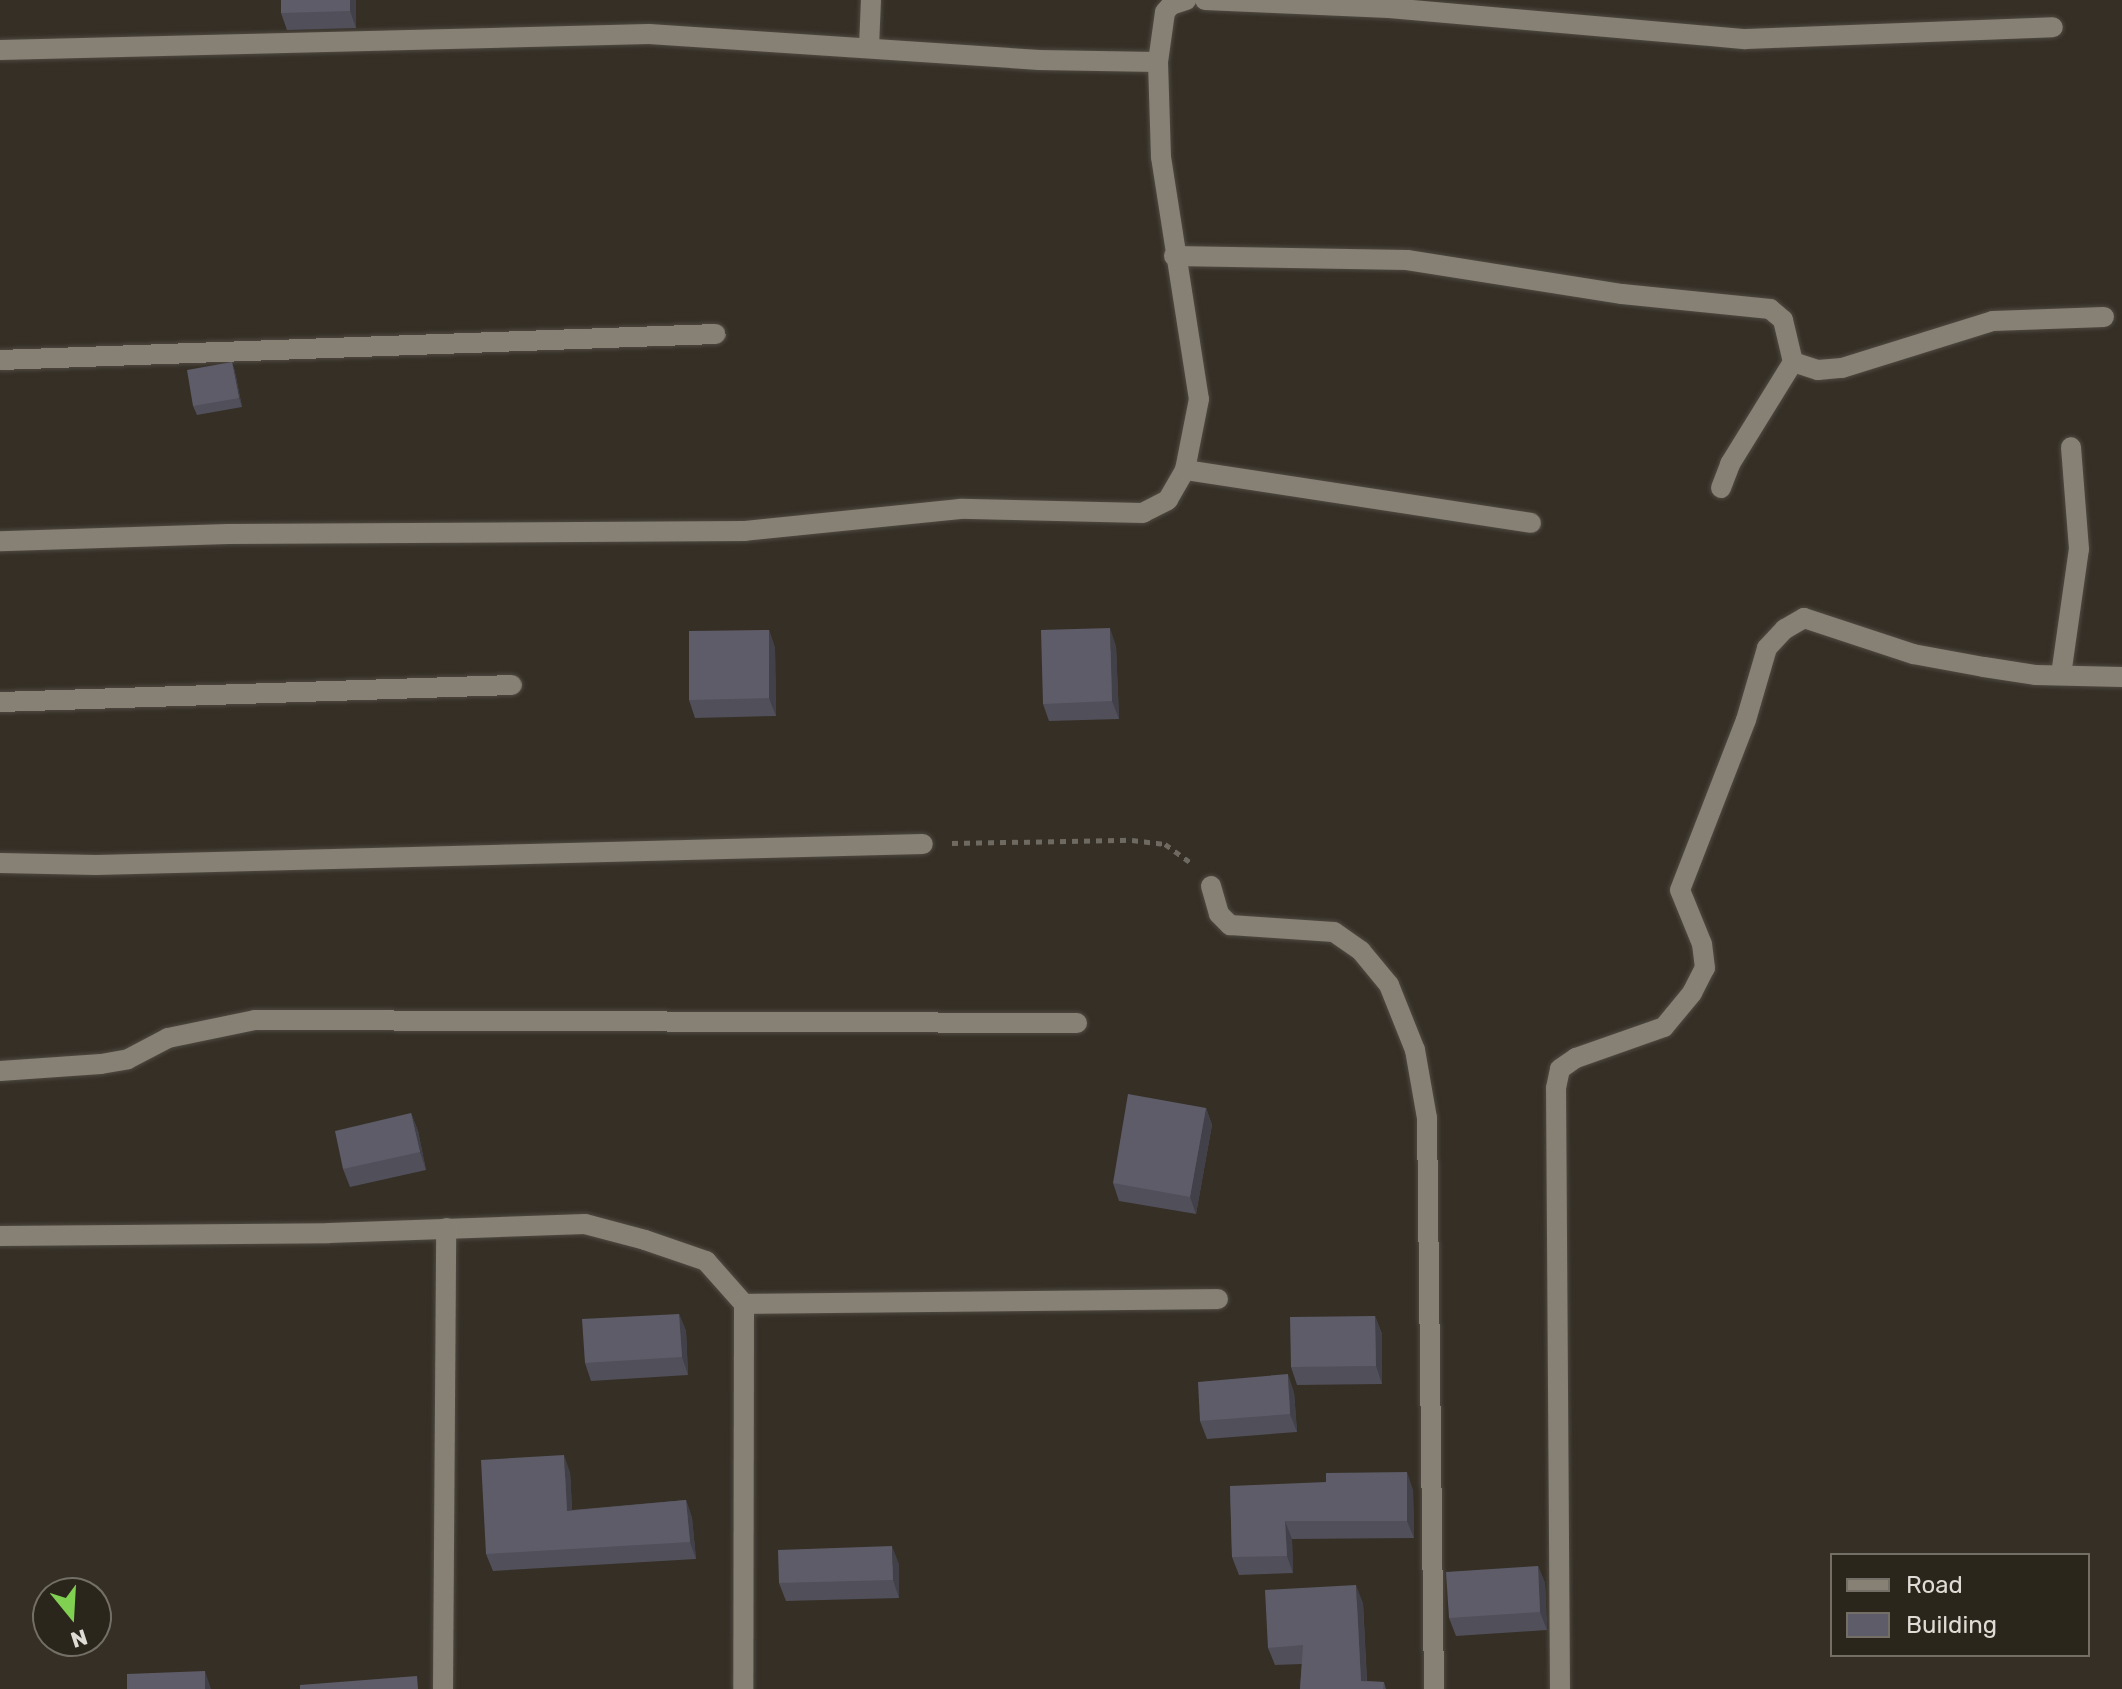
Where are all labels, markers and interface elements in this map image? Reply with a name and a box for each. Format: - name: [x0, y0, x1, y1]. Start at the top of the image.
- legend: [1830, 1553, 2090, 1657]
- text: Road: [1906, 1571, 1963, 1599]
- north arrow: [32, 1577, 112, 1657]
- text: Building: [1906, 1611, 1997, 1639]
- text: N: [67, 1623, 91, 1654]

